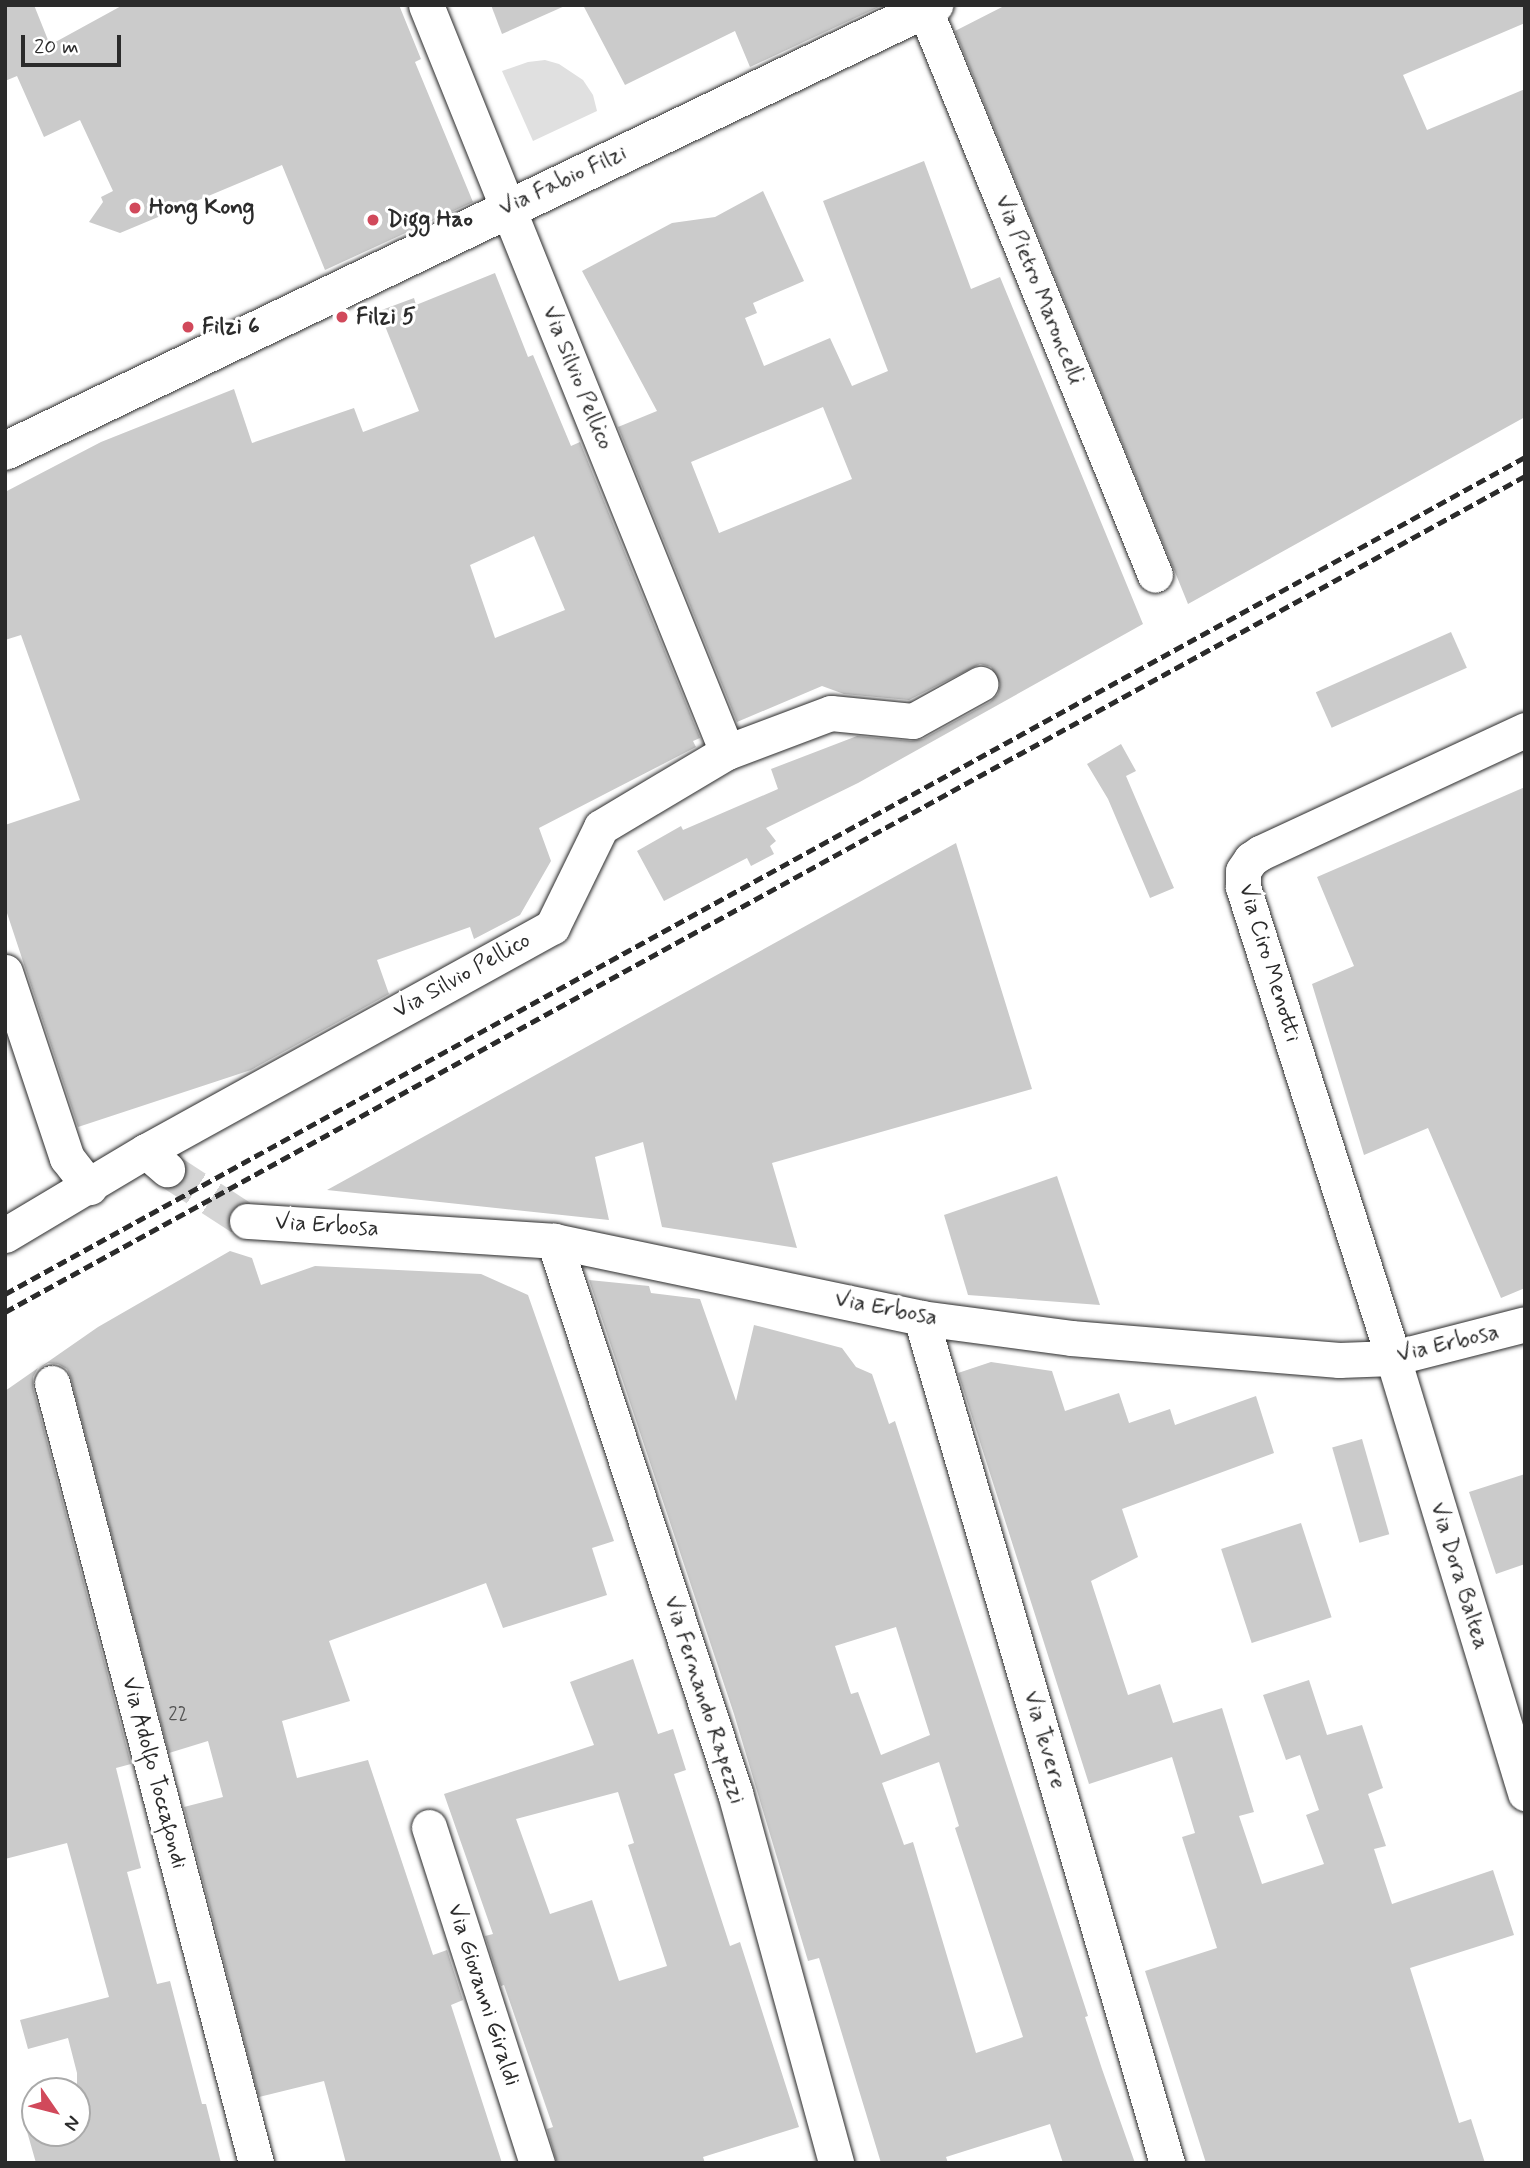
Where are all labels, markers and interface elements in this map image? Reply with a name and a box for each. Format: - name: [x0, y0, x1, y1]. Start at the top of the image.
- scale bar: [24, 21, 124, 65]
- text: 20 m: [34, 33, 79, 61]
- street label: Via Fabio Filzi: [496, 140, 630, 222]
- street label: Via Pietro Maroncelli: [989, 192, 1089, 388]
- place label: Hong Kong: [149, 194, 254, 222]
- marker: Hong Kong: [127, 200, 143, 216]
- place label: Digg Hao: [387, 206, 473, 234]
- marker: Digg Hao: [365, 212, 381, 228]
- street label: Via Silvio Pellico: [536, 302, 618, 454]
- place label: Filzi 5: [356, 303, 416, 331]
- marker: Filzi 5: [334, 309, 350, 325]
- place label: Filzi 6: [202, 313, 260, 341]
- marker: Filzi 6: [180, 319, 196, 335]
- street label: Via Ciro Menotti: [1232, 881, 1306, 1045]
- street label: Via Silvio Pellico: [389, 927, 535, 1025]
- street label: Via Erbosa: [273, 1209, 381, 1243]
- street label: Via Erbosa: [831, 1285, 941, 1333]
- street label: Via Erbosa: [1393, 1319, 1503, 1369]
- street label: Via Dora Baltea: [1423, 1497, 1495, 1655]
- street label: Via Fernando Rapezzi: [658, 1596, 750, 1804]
- street label: Via Adolfo Toccafondi: [115, 1674, 193, 1872]
- street label: Via Tevere: [1017, 1688, 1071, 1792]
- house number: 22: [168, 1704, 188, 1726]
- street label: Via Giovanni Giraldi: [441, 1903, 525, 2087]
- north arrow: [21, 2077, 91, 2147]
- text: N: [58, 2111, 86, 2136]

